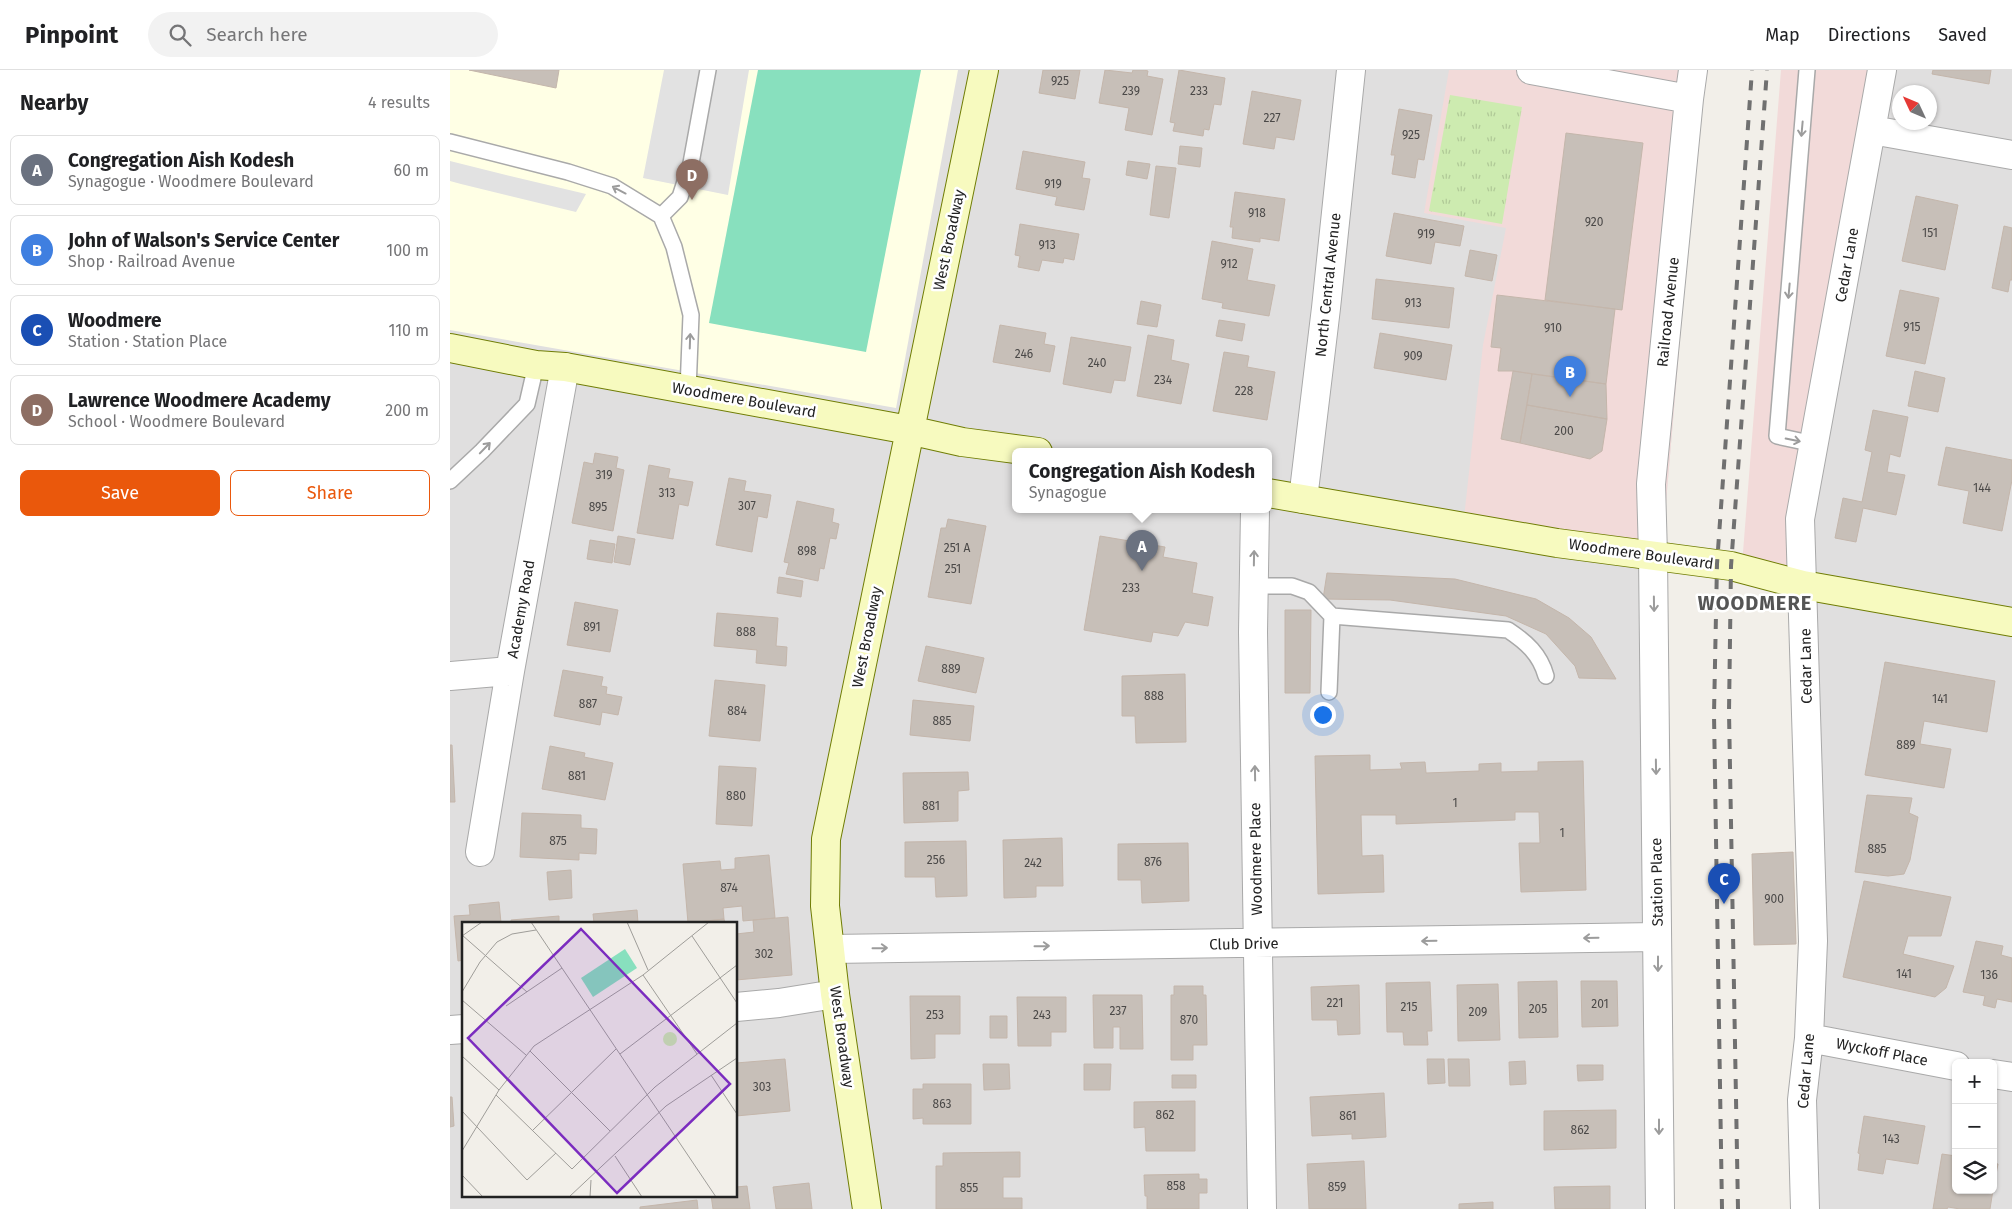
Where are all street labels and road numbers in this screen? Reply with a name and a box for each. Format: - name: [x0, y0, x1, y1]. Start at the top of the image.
- street label: West Broadway: [929, 187, 969, 292]
- street label: North Central Avenue: [1311, 212, 1345, 358]
- street label: Cedar Lane: [1832, 226, 1862, 304]
- street label: Railroad Avenue: [1653, 256, 1683, 368]
- street label: Woodmere Boulevard: [671, 378, 817, 422]
- street label: Woodmere Boulevard: [1568, 535, 1714, 573]
- street label: Academy Road: [503, 558, 539, 660]
- street label: West Broadway: [848, 584, 886, 689]
- street label: Cedar Lane: [1796, 628, 1816, 704]
- street label: Woodmere Place: [1246, 802, 1266, 916]
- street label: Station Place: [1647, 837, 1667, 927]
- street label: Club Drive: [1209, 934, 1279, 954]
- street label: West Broadway: [826, 985, 858, 1090]
- street label: Cedar Lane: [1794, 1033, 1818, 1109]
- street label: Wyckoff Place: [1834, 1034, 1930, 1070]

